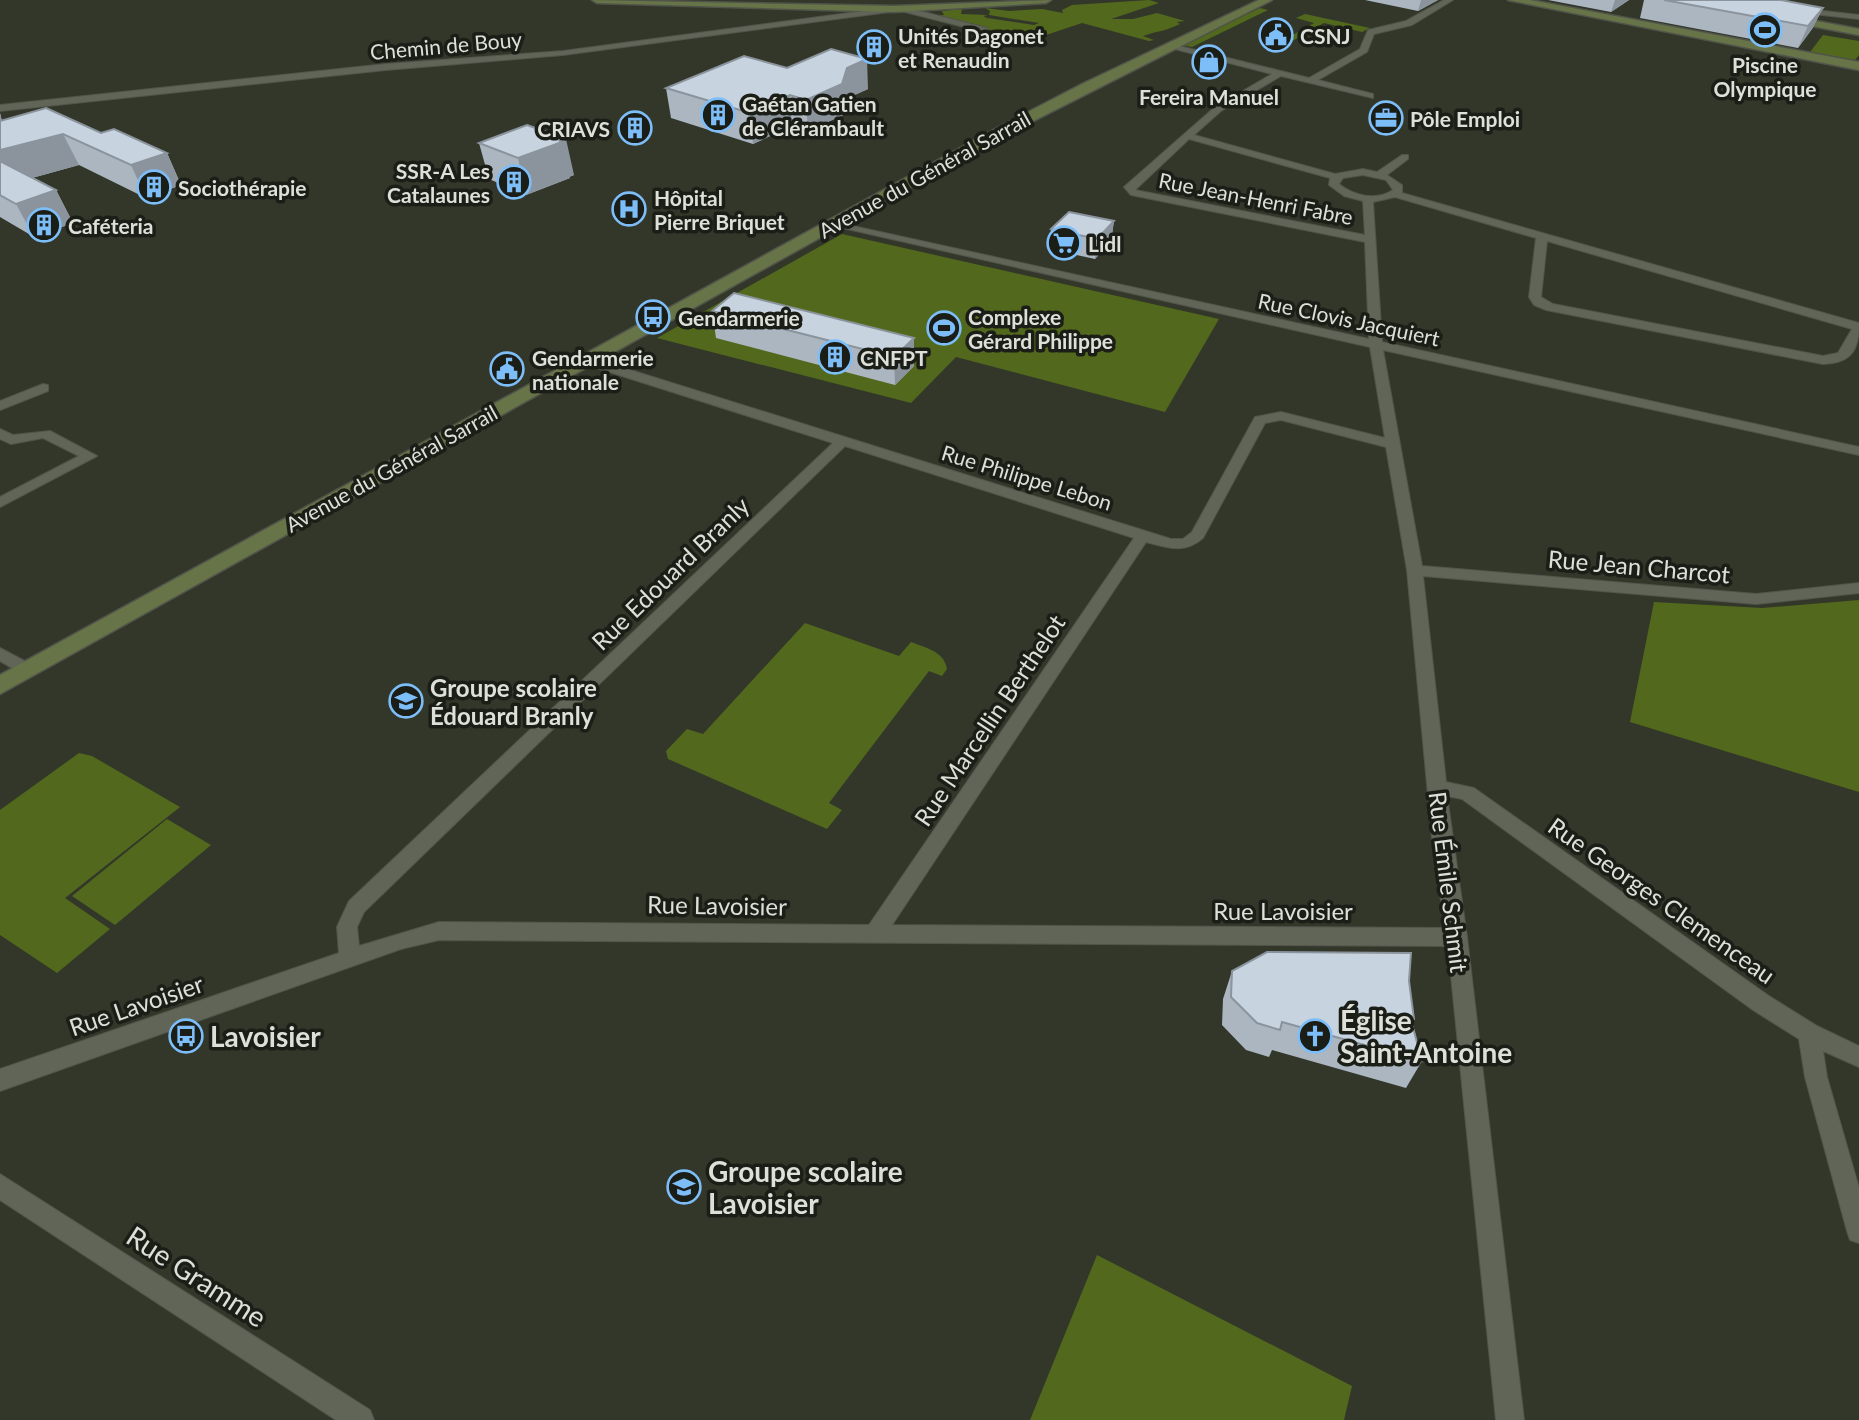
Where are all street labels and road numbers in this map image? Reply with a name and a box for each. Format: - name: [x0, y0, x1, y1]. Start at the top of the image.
- street label: Chemin de Bouy: [369, 26, 523, 64]
- street label: Avenue du Général Sarrail: [814, 105, 1034, 243]
- street label: Rue Jean-Henri Fabre: [1157, 167, 1355, 229]
- street label: Rue Clovis Jacquiert: [1256, 288, 1442, 351]
- street label: Avenue du Général Sarrail: [281, 399, 501, 537]
- street label: Rue Philippe Lebon: [939, 439, 1115, 515]
- street label: Rue Edouard Branly: [585, 490, 755, 655]
- street label: Rue Jean Charcot: [1547, 544, 1732, 588]
- street label: Rue Marcellin Berthelot: [908, 609, 1071, 831]
- street label: Rue Émile Schmit: [1424, 790, 1475, 975]
- street label: Rue Georges Clemenceau: [1543, 811, 1781, 989]
- street label: Rue Lavoisier: [647, 889, 787, 921]
- street label: Rue Lavoisier: [1213, 896, 1353, 925]
- street label: Rue Lavoisier: [65, 968, 207, 1041]
- street label: Rue Gramme: [121, 1218, 273, 1334]

